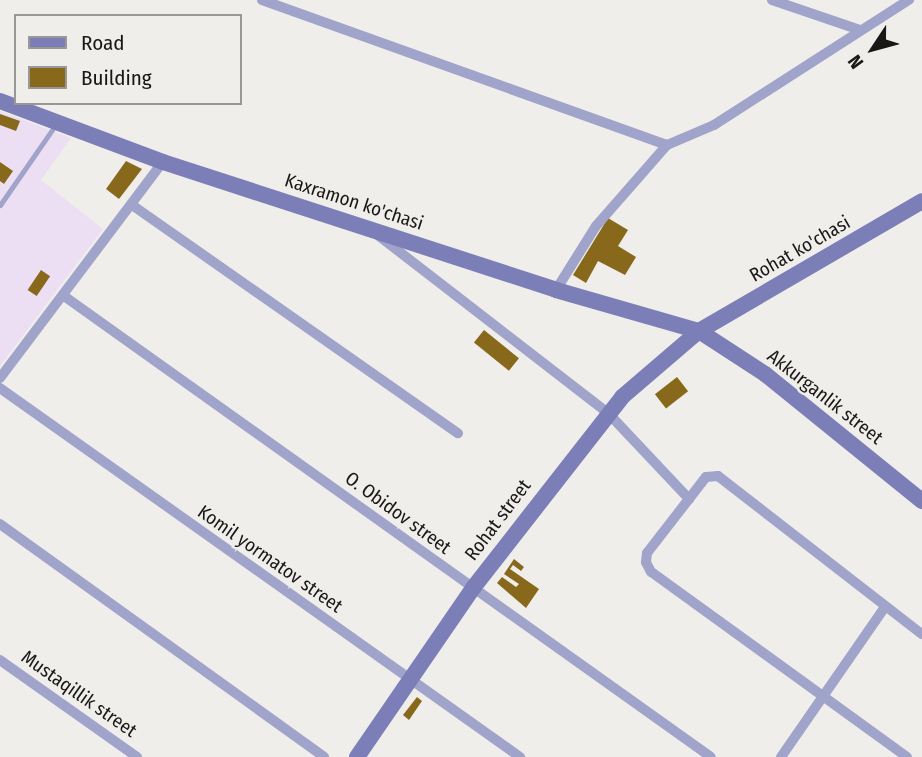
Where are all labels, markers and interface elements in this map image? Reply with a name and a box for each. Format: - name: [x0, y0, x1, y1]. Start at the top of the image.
- legend: [14, 14, 242, 105]
- north arrow: [838, 14, 908, 84]
- text: Road: [81, 30, 125, 56]
- text: N: [843, 50, 868, 73]
- text: Building: [81, 65, 152, 91]
- street label: Kaxramon ko'chasi: [282, 169, 426, 235]
- street label: Rohat ko'chasi: [746, 211, 854, 287]
- street label: Akkurganlik street: [763, 345, 887, 449]
- street label: O. Obidov street: [341, 467, 455, 559]
- street label: Rohat street: [460, 475, 536, 565]
- street label: Komil yormatov street: [193, 500, 347, 618]
- street label: Mustaqillik street: [17, 646, 141, 742]

